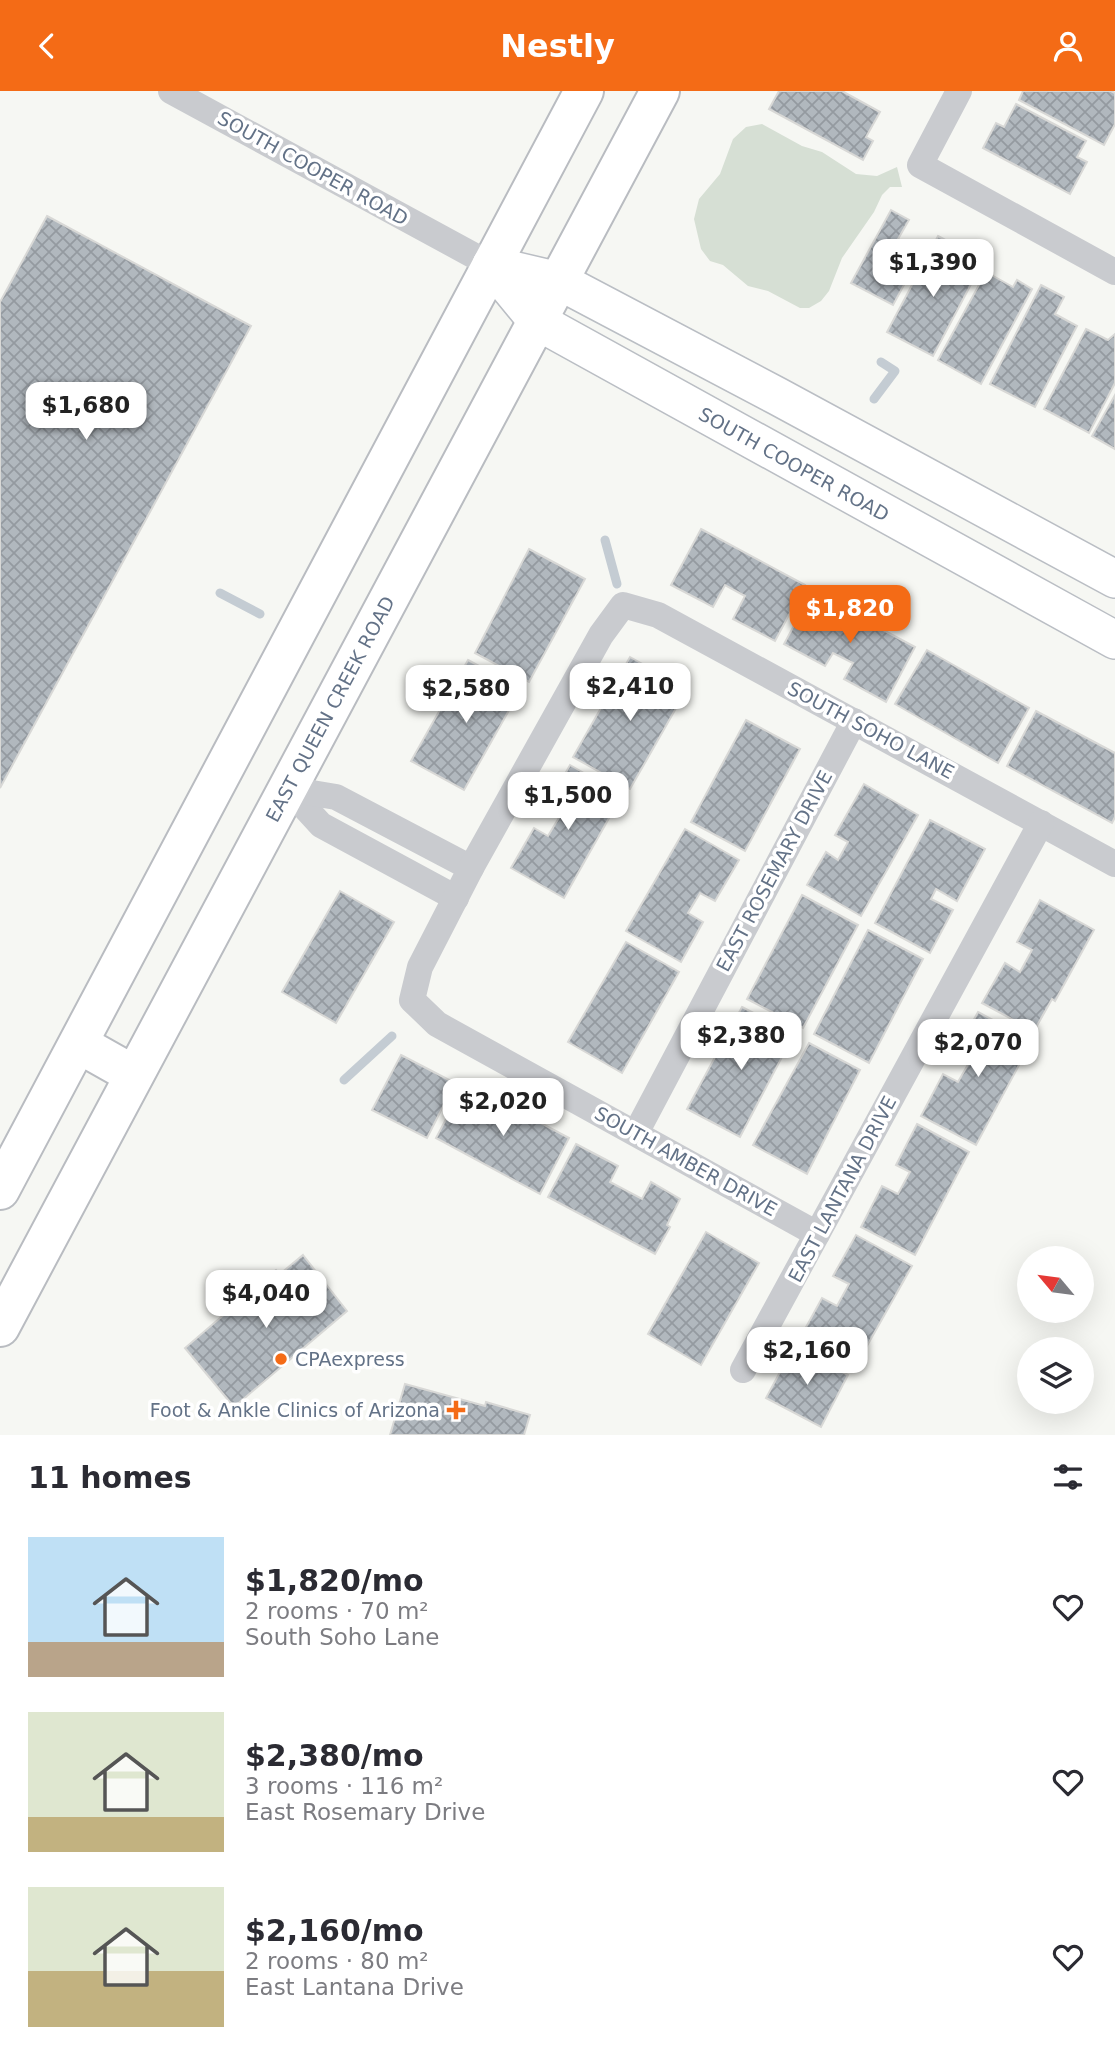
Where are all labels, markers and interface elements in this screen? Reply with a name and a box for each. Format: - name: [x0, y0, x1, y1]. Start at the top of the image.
- icon: back: [28, 27, 66, 65]
- text: Nestly: [500, 27, 615, 65]
- icon: person: [1049, 27, 1087, 65]
- street label: SOUTH COOPER ROAD: [214, 106, 412, 230]
- pin: $1,390: [876, 239, 990, 299]
- text: $1,390: [889, 249, 977, 275]
- pin: $1,680: [29, 383, 143, 442]
- text: $1,680: [42, 392, 130, 418]
- street label: SOUTH COOPER ROAD: [695, 402, 893, 526]
- pin: $1,820: [793, 585, 907, 645]
- street label: EAST QUEEN CREEK ROAD: [261, 592, 399, 826]
- text: $1,820: [806, 595, 894, 621]
- pin: $2,410: [573, 663, 687, 723]
- pin: $2,580: [409, 665, 523, 725]
- text: $2,410: [586, 673, 674, 699]
- text: $2,580: [422, 675, 510, 701]
- street label: SOUTH SOHO LANE: [784, 677, 958, 783]
- street label: EAST ROSEMARY DRIVE: [712, 767, 836, 975]
- pin: $1,500: [511, 773, 625, 832]
- text: $1,500: [524, 782, 612, 808]
- pin: $2,380: [684, 1013, 798, 1072]
- pin: $2,070: [921, 1019, 1035, 1079]
- text: $2,380: [697, 1022, 785, 1048]
- text: $2,070: [934, 1029, 1022, 1055]
- pin: $2,020: [446, 1079, 560, 1138]
- text: $2,020: [459, 1088, 547, 1114]
- street label: EAST LANTANA DRIVE: [784, 1092, 900, 1286]
- street label: SOUTH AMBER DRIVE: [591, 1102, 781, 1220]
- north arrow: [1017, 1246, 1094, 1323]
- map controls: [1017, 1246, 1094, 1414]
- pin: $4,040: [209, 1271, 323, 1330]
- text: $4,040: [222, 1280, 310, 1306]
- pin: $2,160: [750, 1327, 864, 1387]
- text: $2,160: [763, 1337, 851, 1363]
- button: layers: [1017, 1337, 1094, 1414]
- place label: CPAexpress: [295, 1348, 405, 1370]
- marker: CPAexpress: [273, 1351, 289, 1367]
- place label: Foot & Ankle Clinics of Arizona: [150, 1399, 440, 1421]
- marker: Foot & Ankle Clinics of Arizona: [446, 1400, 466, 1420]
- icon: filters: [1049, 1458, 1087, 1496]
- text: 11 homes: [28, 1460, 192, 1495]
- text: $1,820/mo: [245, 1563, 424, 1598]
- icon: home: [84, 1565, 168, 1649]
- icon: heart: [1049, 1588, 1087, 1626]
- text: 2 rooms · 70 m²: [245, 1598, 429, 1624]
- text: South Soho Lane: [245, 1624, 439, 1650]
- text: $2,380/mo: [245, 1738, 424, 1773]
- icon: home: [84, 1740, 168, 1824]
- icon: heart: [1049, 1763, 1087, 1801]
- text: 3 rooms · 116 m²: [245, 1773, 443, 1799]
- text: East Rosemary Drive: [245, 1799, 485, 1825]
- text: $2,160/mo: [245, 1913, 424, 1948]
- icon: home: [84, 1915, 168, 1999]
- icon: heart: [1049, 1938, 1087, 1976]
- text: 2 rooms · 80 m²: [245, 1948, 429, 1974]
- text: East Lantana Drive: [245, 1974, 464, 2000]

